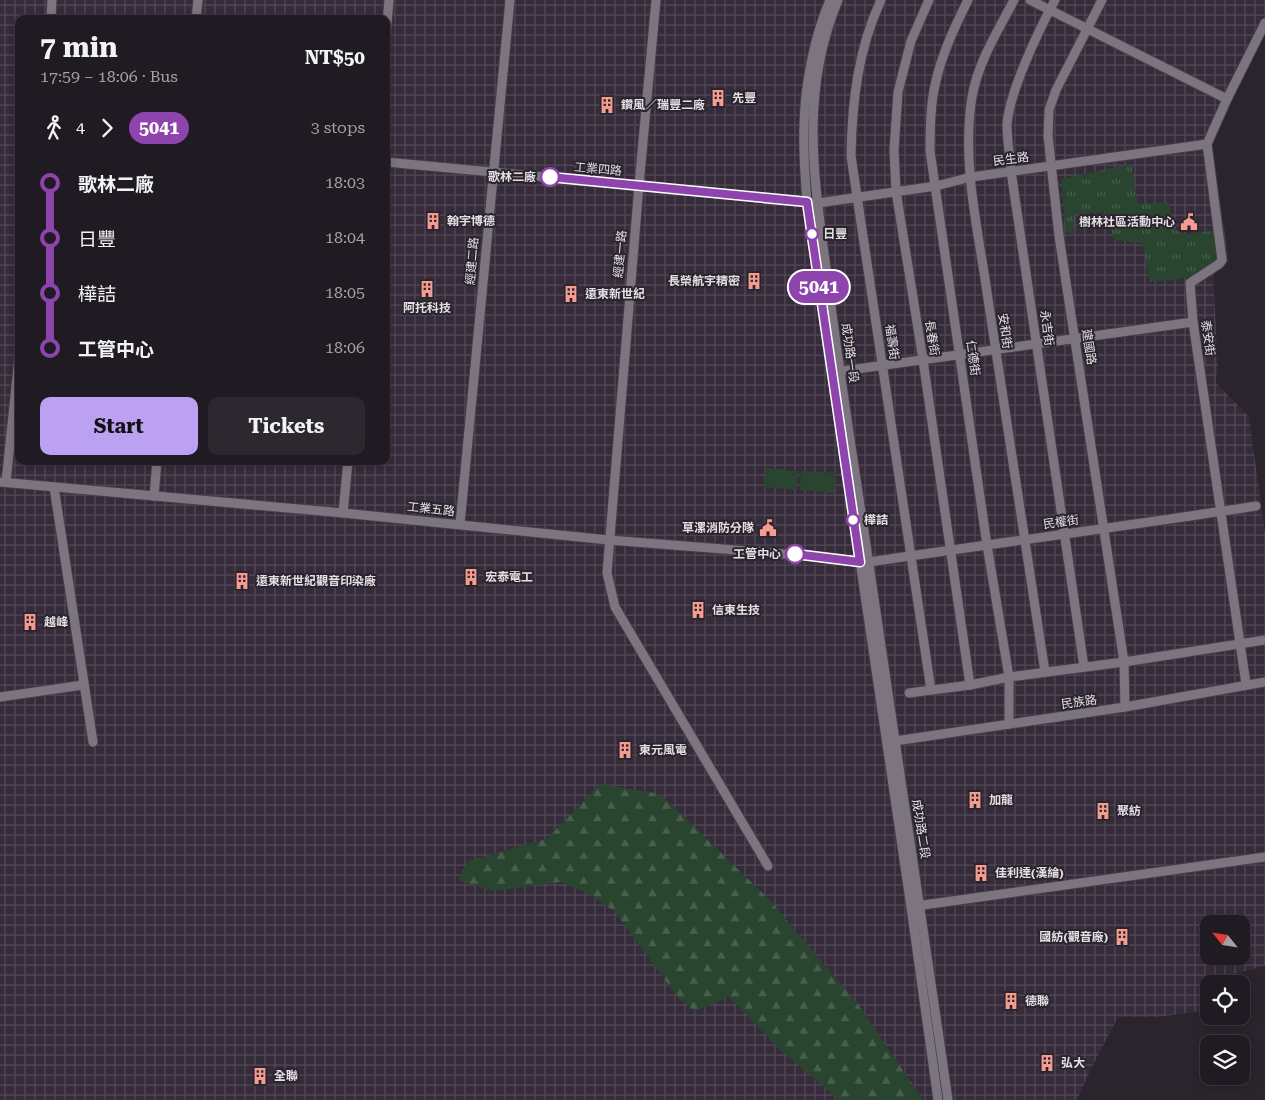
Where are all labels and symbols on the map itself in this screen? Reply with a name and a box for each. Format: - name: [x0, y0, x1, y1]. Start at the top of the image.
- building icon: 先豐: [708, 88, 728, 108]
- place label: 先豐: [732, 91, 756, 105]
- building icon: 鑽風／瑞豐二廠: [597, 95, 617, 115]
- place label: 鑽風／瑞豐二廠: [621, 98, 705, 112]
- street label: 民生路: [992, 150, 1030, 168]
- street label: 工業四路: [573, 160, 623, 178]
- marker: 歌林二廠: [540, 167, 560, 187]
- place label: 歌林二廠: [488, 170, 536, 184]
- building icon: 翰宇博德: [423, 211, 443, 231]
- public building icon: 樹林社區活動中心: [1179, 212, 1199, 232]
- place label: 翰宇博德: [447, 214, 495, 228]
- place label: 樹林社區活動中心: [1079, 215, 1175, 229]
- marker: 日豐: [805, 227, 819, 241]
- place label: 日豐: [823, 227, 847, 241]
- street label: 經建一路: [611, 229, 629, 279]
- street label: 經建二路: [463, 236, 481, 286]
- building icon: 長榮航宇精密: [744, 271, 764, 291]
- line badge: 5041: [784, 271, 854, 303]
- place label: 長榮航宇精密: [668, 274, 740, 288]
- building icon: 阿托科技: [417, 279, 437, 299]
- building icon: 遠東新世紀: [561, 284, 581, 304]
- place label: 遠東新世紀: [585, 287, 645, 301]
- place label: 阿托科技: [403, 301, 451, 315]
- street label: 永吉街: [1038, 309, 1056, 347]
- street label: 安和街: [996, 312, 1014, 350]
- street label: 長春街: [922, 319, 942, 357]
- street label: 泰安街: [1199, 319, 1217, 357]
- street label: 成功路一段: [839, 322, 861, 384]
- street label: 福壽街: [883, 323, 901, 361]
- street label: 建國路: [1079, 328, 1099, 366]
- street label: 仁德街: [964, 339, 982, 377]
- street label: 工業五路: [406, 500, 456, 518]
- marker: 樺詰: [846, 513, 860, 527]
- place label: 樺詰: [864, 513, 888, 527]
- street label: 民權街: [1042, 513, 1080, 531]
- public building icon: 草漯消防分隊: [758, 518, 778, 538]
- place label: 草漯消防分隊: [682, 521, 754, 535]
- marker: 工管中心: [785, 544, 805, 564]
- place label: 工管中心: [733, 547, 781, 561]
- building icon: 宏泰電工: [461, 567, 481, 587]
- place label: 宏泰電工: [485, 570, 533, 584]
- building icon: 遠東新世紀觀音印染廠: [232, 571, 252, 591]
- place label: 遠東新世紀觀音印染廠: [256, 574, 376, 588]
- building icon: 信東生技: [688, 600, 708, 620]
- place label: 信東生技: [712, 603, 760, 617]
- building icon: 越峰: [20, 612, 40, 632]
- place label: 越峰: [44, 615, 68, 629]
- street label: 民族路: [1060, 693, 1098, 711]
- building icon: 東元風電: [615, 740, 635, 760]
- place label: 東元風電: [639, 743, 687, 757]
- building icon: 加龍: [965, 790, 985, 810]
- place label: 加龍: [989, 793, 1013, 807]
- street label: 成功路二段: [909, 798, 933, 860]
- building icon: 聚紡: [1093, 801, 1113, 821]
- place label: 聚紡: [1117, 804, 1141, 818]
- building icon: 佳利達(漢綸): [971, 863, 991, 883]
- place label: 佳利達(漢綸): [995, 866, 1064, 880]
- north arrow: [1200, 915, 1250, 965]
- building icon: 國紡(觀音廠): [1112, 927, 1132, 947]
- place label: 國紡(觀音廠): [1039, 930, 1108, 944]
- building icon: 德聯: [1001, 991, 1021, 1011]
- place label: 德聯: [1025, 994, 1049, 1008]
- building icon: 弘大: [1037, 1053, 1057, 1073]
- place label: 弘大: [1061, 1056, 1085, 1070]
- building icon: 全聯: [250, 1066, 270, 1086]
- place label: 全聯: [274, 1069, 298, 1083]

